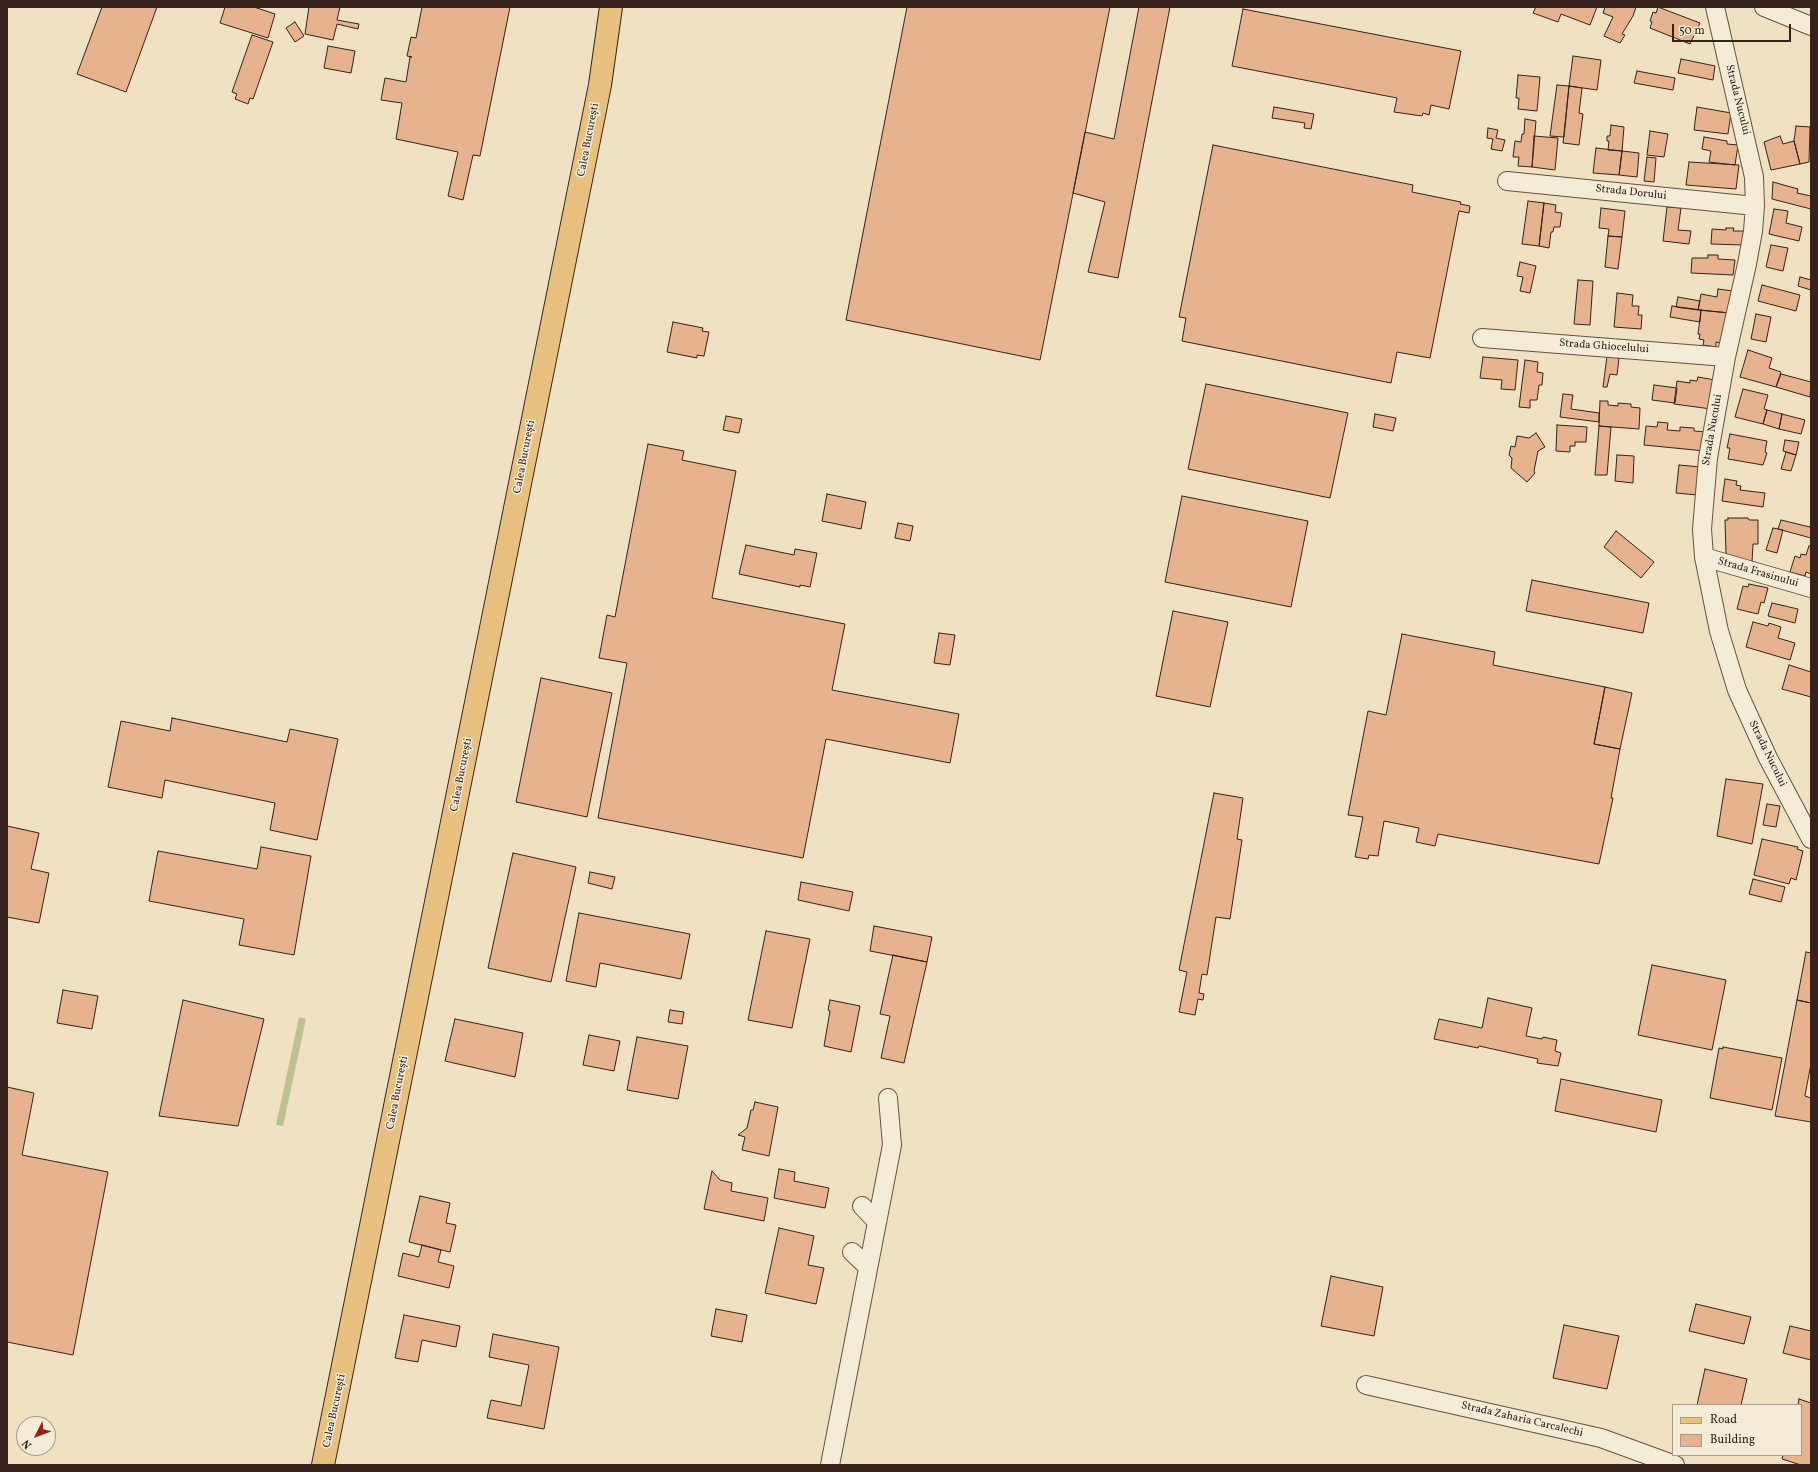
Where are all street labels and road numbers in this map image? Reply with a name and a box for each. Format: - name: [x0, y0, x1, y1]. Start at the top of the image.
- street label: Strada Nucului: [1722, 63, 1752, 137]
- street label: Calea București: [575, 102, 603, 178]
- street label: Strada Dorului: [1595, 183, 1667, 203]
- street label: Strada Ghiocelului: [1559, 337, 1649, 357]
- street label: Strada Nucului: [1700, 393, 1726, 467]
- street label: Calea București: [511, 419, 539, 495]
- street label: Strada Frasinului: [1716, 555, 1800, 591]
- street label: Strada Nucului: [1745, 719, 1789, 789]
- street label: Calea București: [448, 737, 476, 813]
- street label: Calea București: [384, 1055, 412, 1131]
- street label: Calea București: [321, 1373, 349, 1449]
- street label: Strada Zaharia Carcalechi: [1460, 1400, 1584, 1440]

